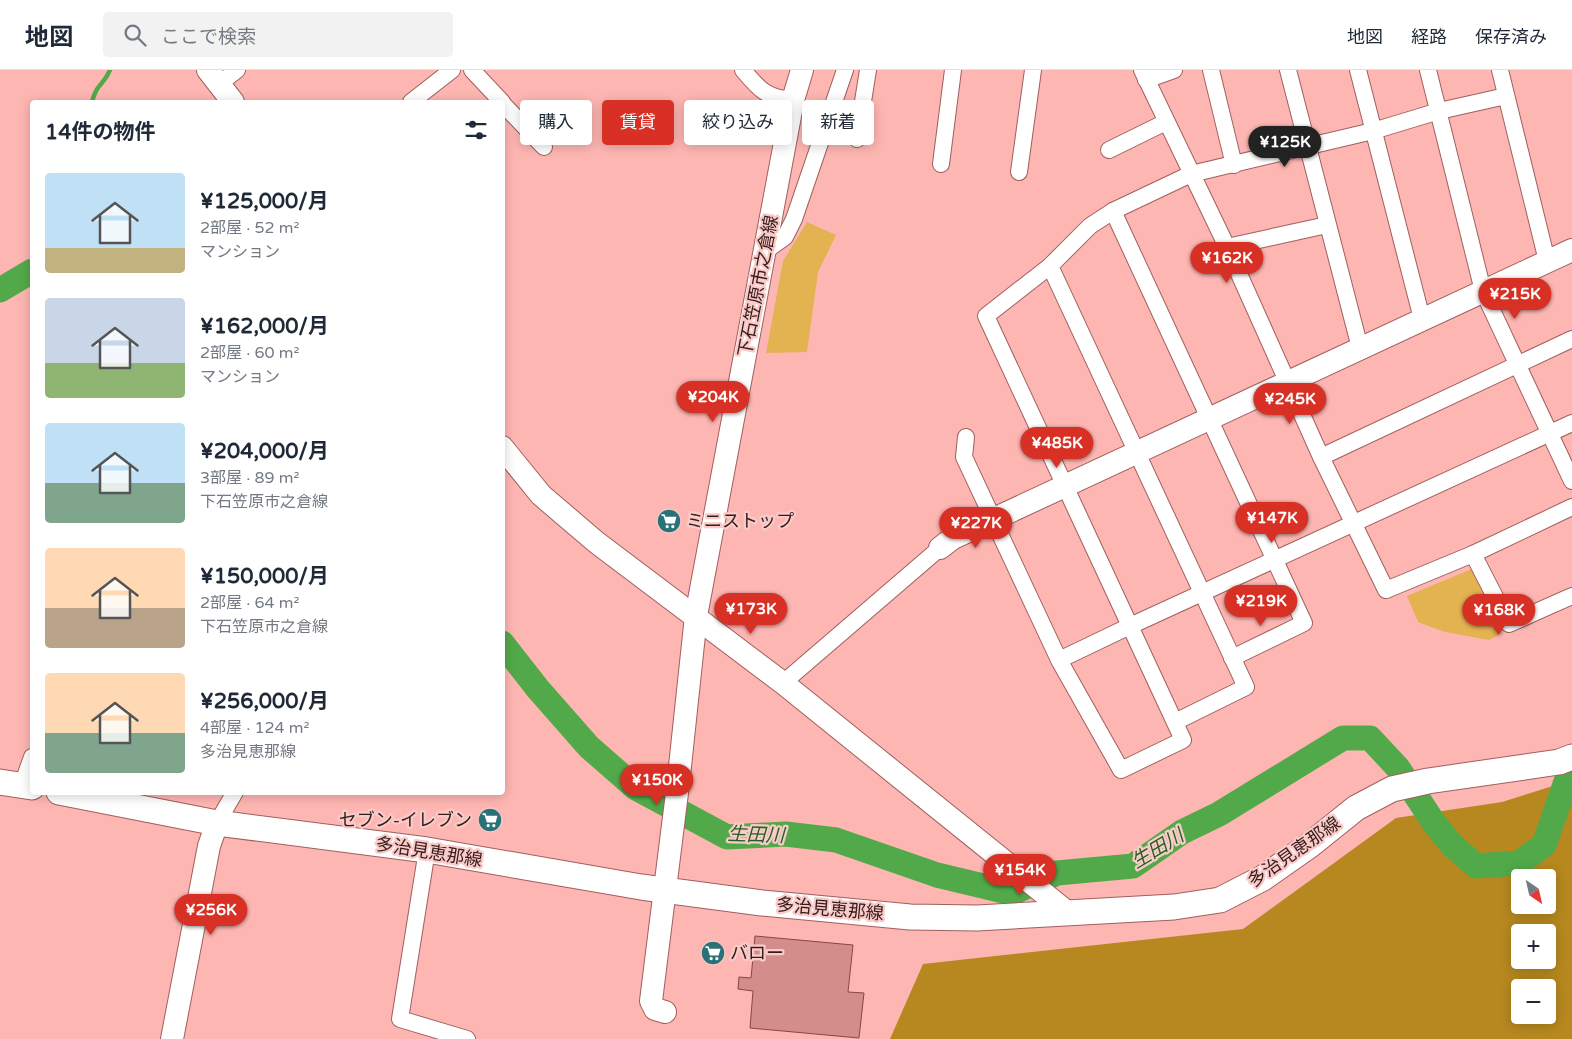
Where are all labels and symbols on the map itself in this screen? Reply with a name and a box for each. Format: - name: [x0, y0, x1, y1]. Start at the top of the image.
- pin: ¥125K: [1250, 126, 1320, 168]
- street label: 下石笠原市之倉線: [733, 213, 783, 359]
- pin: ¥162K: [1192, 242, 1262, 284]
- pin: ¥215K: [1480, 278, 1550, 320]
- pin: ¥204K: [678, 380, 748, 423]
- pin: ¥245K: [1255, 382, 1325, 425]
- pin: ¥485K: [1022, 426, 1092, 469]
- pin: ¥147K: [1237, 502, 1307, 544]
- pin: ¥227K: [941, 506, 1011, 549]
- supermarket icon: ミニストップ: [656, 508, 682, 534]
- place label: ミニストップ: [686, 510, 794, 532]
- pin: ¥219K: [1226, 584, 1296, 627]
- pin: ¥173K: [716, 592, 786, 635]
- pin: ¥168K: [1464, 594, 1534, 636]
- pin: ¥150K: [622, 764, 692, 806]
- supermarket icon: セブン-イレブン: [477, 807, 503, 833]
- place label: セブン-イレブン: [339, 809, 472, 831]
- street label: 多治見恵那線: [1243, 812, 1345, 892]
- water label: 生田川: [727, 823, 787, 847]
- water label: 生田川: [1127, 824, 1189, 873]
- street label: 多治見恵那線: [374, 833, 484, 871]
- pin: ¥154K: [985, 854, 1055, 896]
- north arrow: [1511, 869, 1556, 914]
- street label: 多治見恵那線: [775, 893, 885, 925]
- pin: ¥256K: [176, 894, 246, 936]
- supermarket icon: バロー: [700, 940, 726, 966]
- place label: バロー: [730, 942, 784, 964]

